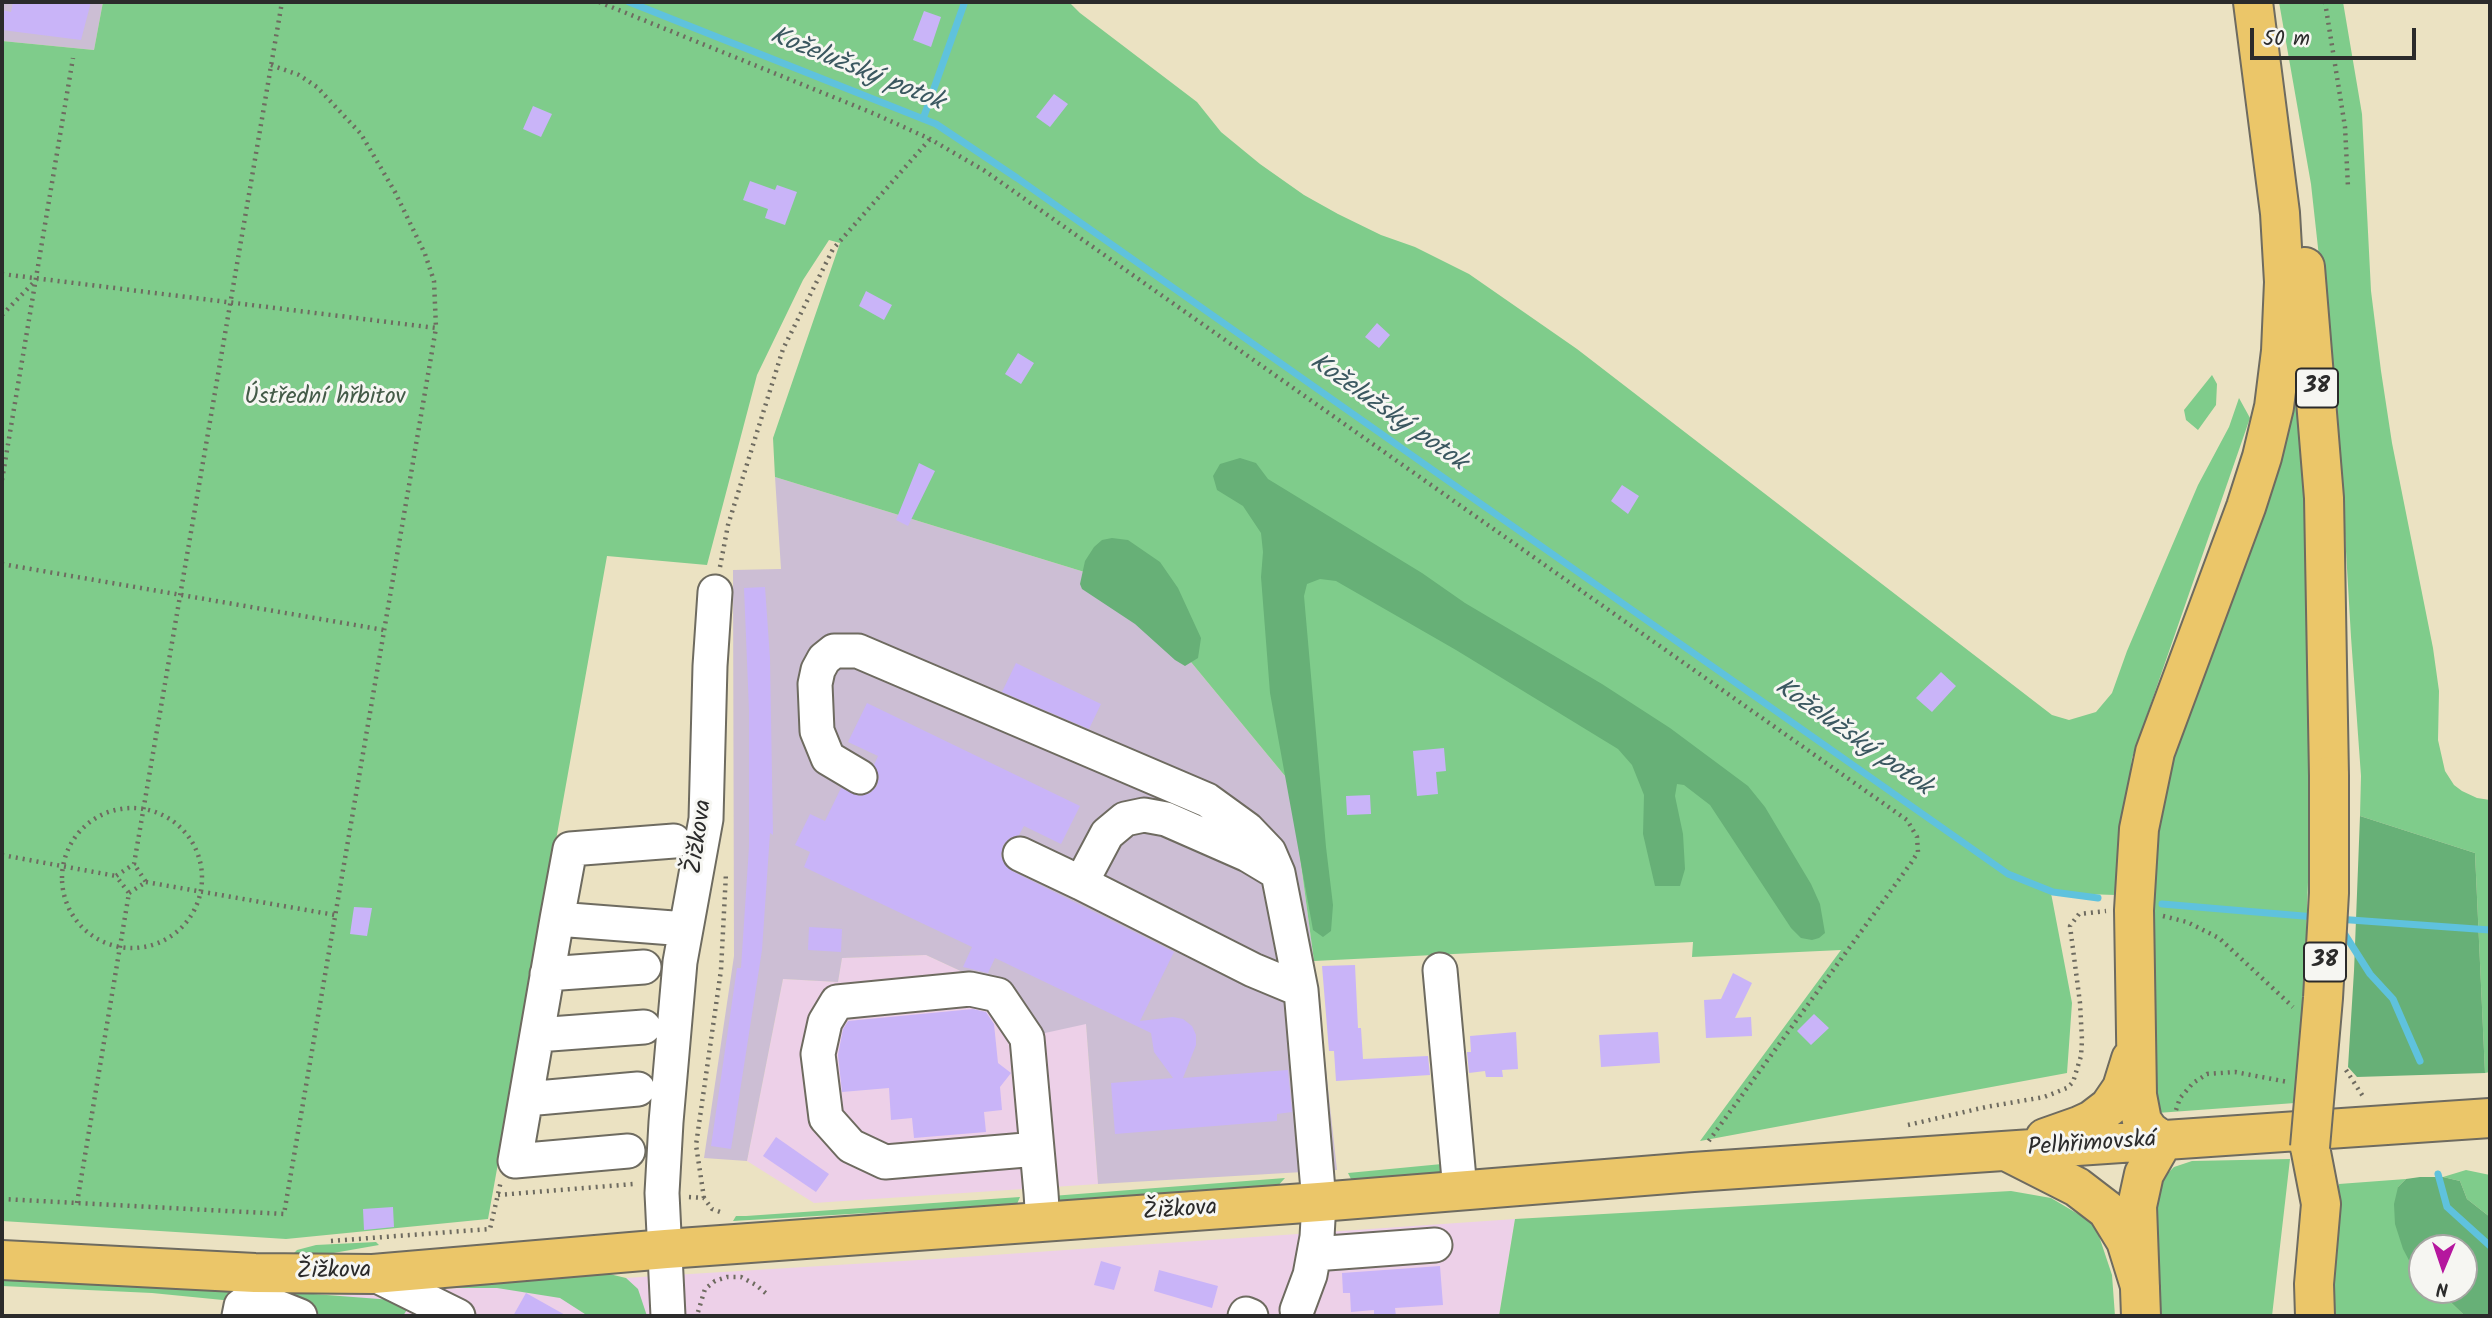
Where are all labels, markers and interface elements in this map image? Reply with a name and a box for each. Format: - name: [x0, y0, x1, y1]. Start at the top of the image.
- scale bar: [2254, 14, 2420, 58]
- water label: Koželužský potok: [765, 22, 947, 120]
- text: 50 m: [2263, 23, 2310, 56]
- water label: Koželužský potok: [1303, 348, 1471, 480]
- road number: 38: [2296, 368, 2338, 408]
- park label: Ústřední hřbitov: [244, 385, 406, 413]
- water label: Koželužský potok: [1768, 673, 1936, 805]
- street label: Žižkova: [682, 798, 720, 876]
- road number: 38: [2304, 942, 2346, 981]
- street label: Pelhřimovská: [2027, 1127, 2157, 1165]
- street label: Žižkova: [1142, 1195, 1218, 1229]
- north arrow: [2408, 1234, 2478, 1304]
- street label: Žižkova: [297, 1258, 371, 1288]
- text: N: [2436, 1273, 2449, 1303]

